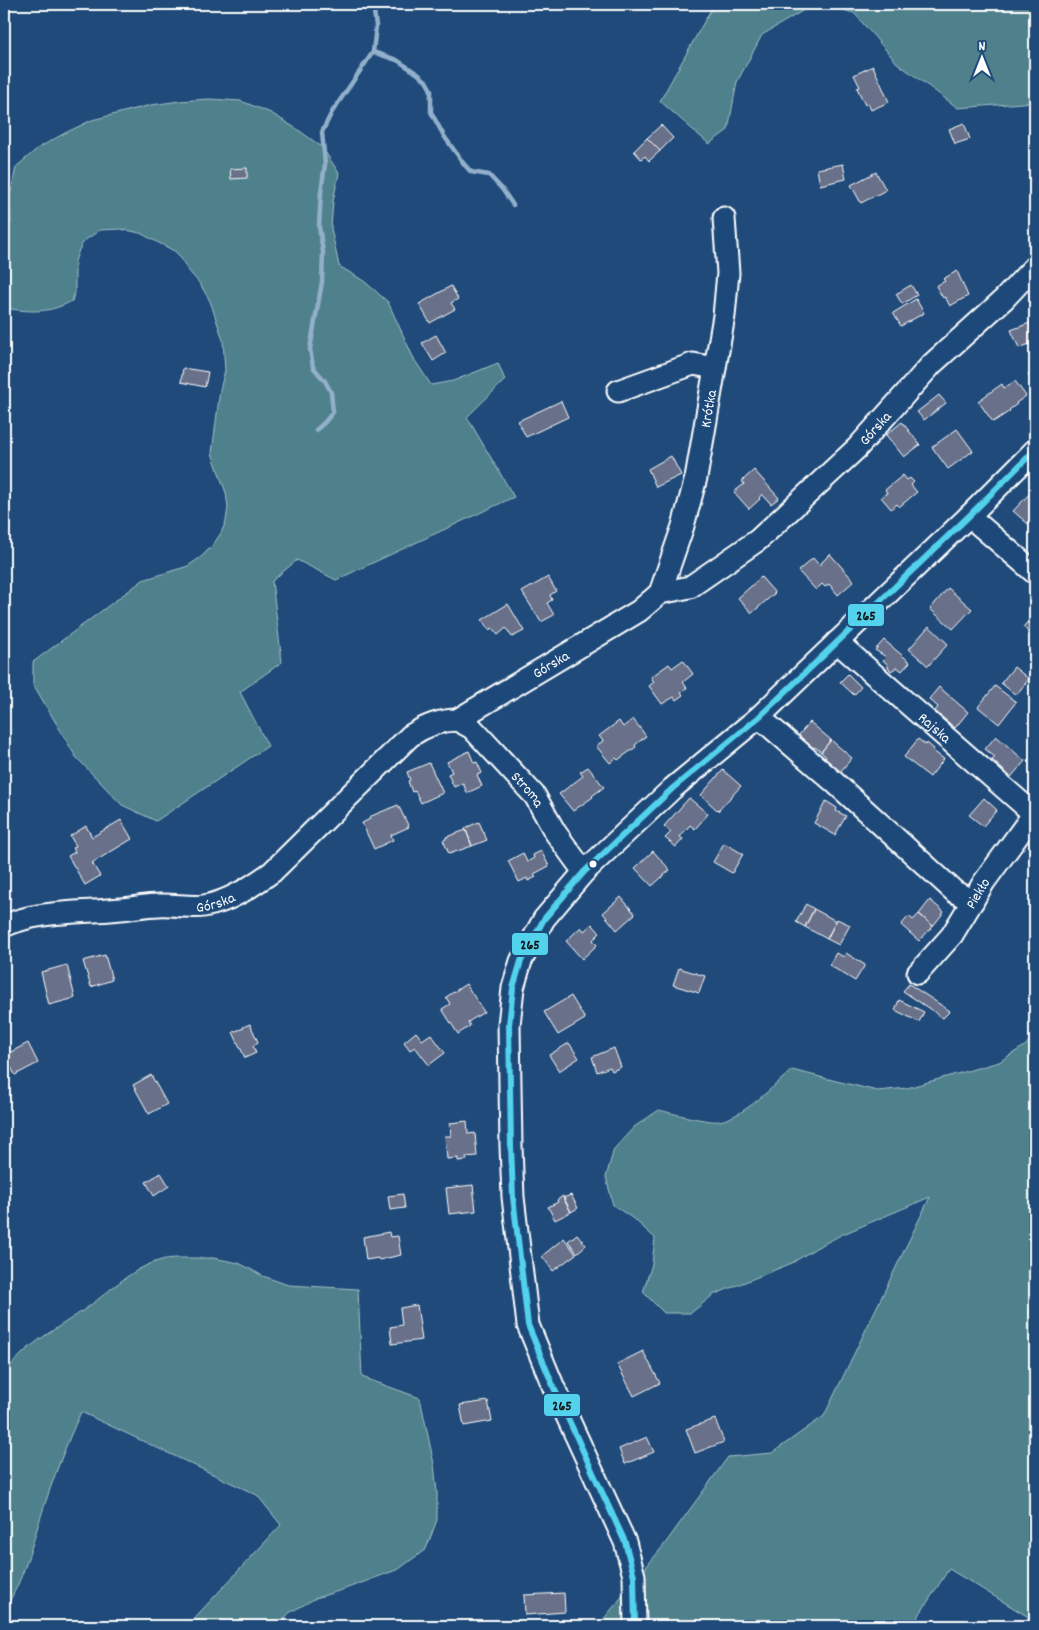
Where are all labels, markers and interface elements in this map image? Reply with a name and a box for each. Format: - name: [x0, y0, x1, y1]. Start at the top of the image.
- north arrow: [956, 32, 1006, 82]
- text: N: [979, 37, 986, 57]
- street label: Krótka: [696, 387, 724, 430]
- street label: Górska: [855, 407, 898, 451]
- line badge: 265: [847, 603, 885, 627]
- text: 265: [856, 607, 876, 627]
- street label: Górska: [529, 646, 575, 685]
- street label: Rajska: [912, 708, 956, 750]
- street label: Stroma: [505, 767, 549, 813]
- unlabelled marker: [588, 859, 598, 869]
- street label: Piekło: [961, 874, 997, 914]
- street label: Górska: [196, 887, 240, 920]
- line badge: 265: [511, 932, 549, 956]
- text: 265: [520, 936, 540, 956]
- line badge: 265: [543, 1393, 581, 1417]
- text: 265: [552, 1397, 572, 1417]

